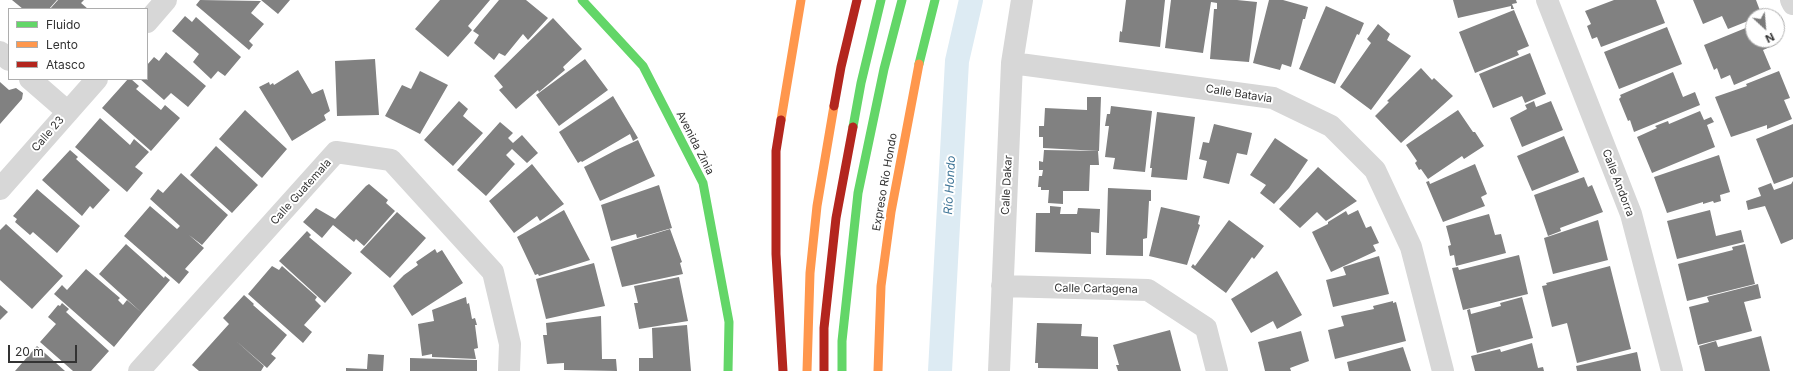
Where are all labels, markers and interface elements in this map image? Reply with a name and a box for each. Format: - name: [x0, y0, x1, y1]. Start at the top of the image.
- legend: [8, 8, 148, 80]
- north arrow: [1745, 8, 1785, 48]
- text: Fluido: [46, 17, 81, 32]
- text: N: [1763, 30, 1777, 46]
- text: Lento: [46, 37, 78, 52]
- text: Atasco: [46, 57, 85, 72]
- street label: Calle Batavia: [1205, 82, 1273, 106]
- street label: Avenida Zinia: [673, 109, 717, 177]
- street label: Calle 23: [29, 114, 67, 154]
- street label: Expreso Río Hondo: [870, 132, 900, 232]
- street label: Calle Andorra: [1599, 147, 1637, 219]
- water label: Río Hondo: [941, 155, 959, 215]
- street label: Calle Dakar: [999, 155, 1015, 215]
- street label: Calle Guatemala: [268, 156, 334, 228]
- street label: Calle Cartagena: [1054, 282, 1138, 296]
- scale bar: [10, 337, 79, 363]
- text: 20 m: [15, 344, 44, 359]

